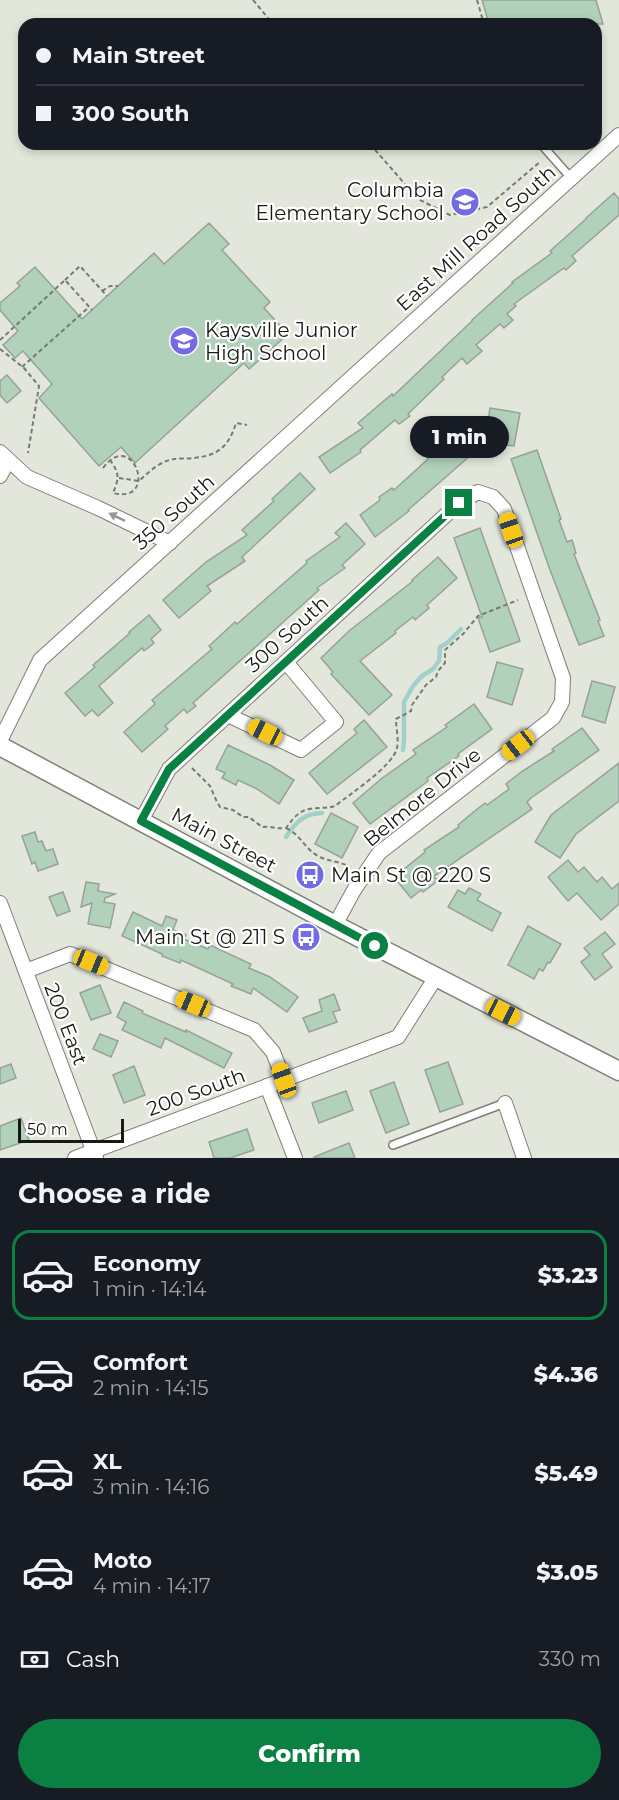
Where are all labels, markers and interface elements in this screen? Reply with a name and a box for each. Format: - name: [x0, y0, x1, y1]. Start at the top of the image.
- text: Main Street: [72, 42, 205, 69]
- text: 300 South: [72, 100, 189, 127]
- street label: East Mill Road South: [391, 160, 561, 316]
- place label: Columbia Elementary School: [255, 178, 444, 225]
- school or university icon: Columbia Elementary School: [449, 186, 481, 218]
- place label: Kaysville Junior High School: [205, 318, 358, 365]
- school or university icon: Kaysville Junior High School: [168, 325, 200, 357]
- callout: 1 min: [410, 416, 508, 458]
- text: 1 min: [432, 425, 487, 449]
- street label: 350 South: [129, 469, 219, 555]
- route end: [445, 489, 472, 516]
- car: [497, 510, 525, 550]
- one-way arrow: [108, 512, 125, 522]
- street label: 300 South: [241, 591, 333, 677]
- car: [245, 716, 285, 748]
- car: [498, 727, 538, 763]
- street label: Belmore Drive: [359, 742, 485, 852]
- street label: Main Street: [167, 802, 281, 878]
- bus stop icon: Main St @ 220 S: [294, 859, 326, 891]
- place label: Main St @ 220 S: [331, 863, 491, 887]
- bus stop icon: Main St @ 211 S: [290, 921, 322, 953]
- place label: Main St @ 211 S: [135, 925, 285, 949]
- route start: [361, 932, 388, 959]
- car: [71, 947, 111, 977]
- street label: 200 East: [39, 980, 93, 1068]
- car: [173, 989, 213, 1019]
- car: [483, 996, 523, 1028]
- car: [269, 1060, 299, 1100]
- street label: 200 South: [144, 1063, 248, 1121]
- scale bar: [18, 1116, 124, 1144]
- text: 50 m: [27, 1120, 68, 1139]
- text: Choose a ride: [18, 1177, 210, 1210]
- icon: car: [21, 1248, 75, 1302]
- text: Economy: [93, 1250, 201, 1277]
- text: $3.23: [538, 1262, 598, 1289]
- text: 1 min · 14:14: [93, 1277, 206, 1301]
- icon: car: [21, 1347, 75, 1401]
- text: Comfort: [93, 1349, 188, 1376]
- text: $4.36: [534, 1361, 598, 1388]
- text: 2 min · 14:15: [93, 1376, 209, 1400]
- icon: car: [21, 1446, 75, 1500]
- text: XL: [93, 1448, 122, 1475]
- text: $5.49: [534, 1460, 598, 1487]
- text: 3 min · 14:16: [93, 1475, 209, 1499]
- icon: car: [21, 1545, 75, 1599]
- text: Moto: [93, 1547, 152, 1574]
- text: $3.05: [536, 1559, 598, 1586]
- text: 4 min · 14:17: [93, 1574, 211, 1598]
- icon: cash: [18, 1643, 51, 1676]
- text: Cash: [66, 1646, 120, 1673]
- text: 330 m: [539, 1647, 601, 1671]
- button: Confirm: [18, 1719, 601, 1788]

